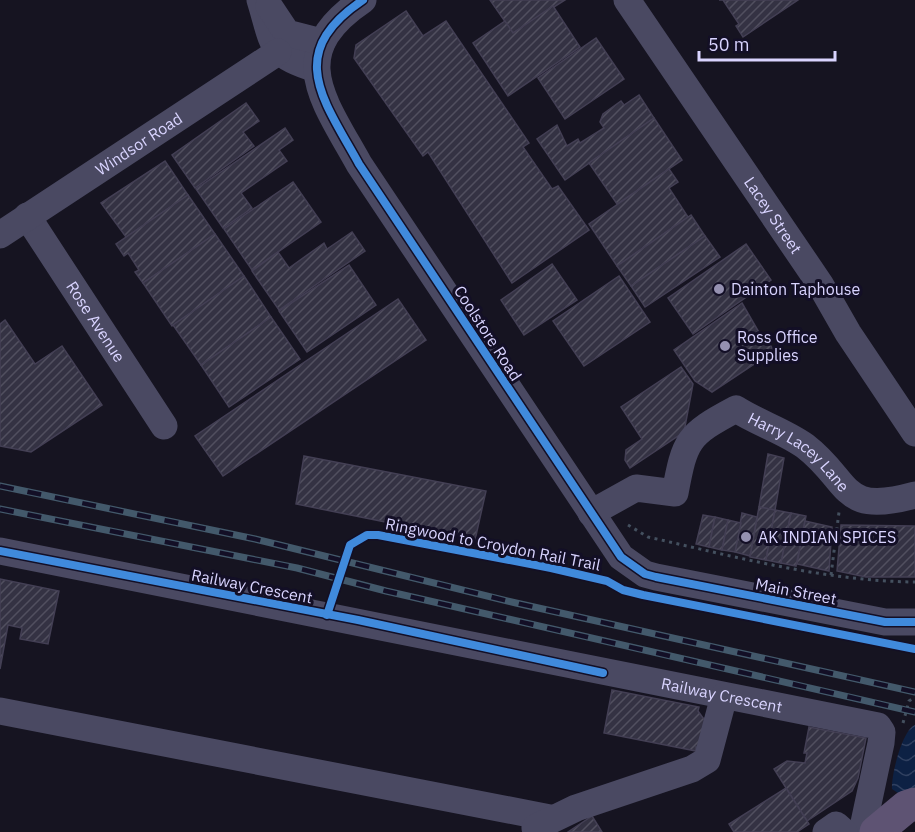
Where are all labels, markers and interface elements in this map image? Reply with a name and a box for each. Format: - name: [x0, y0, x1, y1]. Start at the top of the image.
- scale bar: [699, 24, 836, 62]
- text: 50 m: [708, 33, 750, 56]
- street label: Windsor Road: [91, 108, 186, 180]
- street label: Lacey Street: [740, 173, 806, 257]
- street label: Rose Avenue: [62, 277, 130, 366]
- place label: Dainton Taphouse: [731, 279, 861, 299]
- street label: Coolstore Road: [450, 282, 526, 384]
- marker: Dainton Taphouse: [712, 282, 726, 296]
- place label: Ross Office Supplies: [737, 327, 818, 365]
- marker: Ross Office Supplies: [718, 339, 732, 353]
- street label: Harry Lacey Lane: [745, 408, 854, 496]
- street label: Ringwood to Croydon Rail Trail: [384, 513, 602, 575]
- place label: AK INDIAN SPICES: [758, 527, 896, 547]
- marker: AK INDIAN SPICES: [739, 530, 753, 544]
- street label: Railway Crescent: [190, 564, 314, 608]
- street label: Main Street: [754, 573, 838, 609]
- street label: Railway Crescent: [659, 673, 784, 717]

